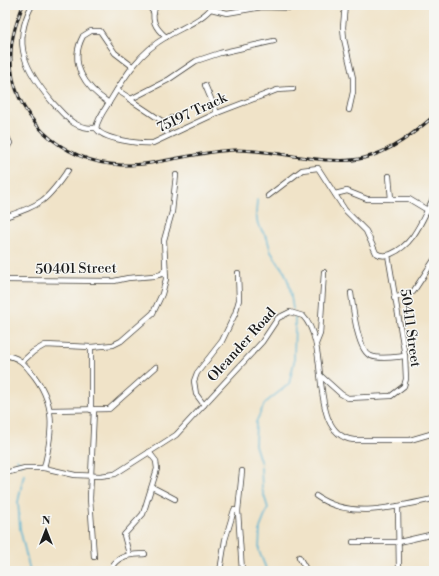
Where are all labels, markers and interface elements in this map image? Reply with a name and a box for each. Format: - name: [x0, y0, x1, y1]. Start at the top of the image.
- street label: 75197 Track: [154, 89, 230, 137]
- street label: 50401 Street: [35, 259, 117, 279]
- street label: 50411 Street: [396, 288, 424, 368]
- street label: Oleander Road: [204, 304, 280, 386]
- north arrow: [26, 510, 66, 550]
- text: N: [42, 514, 51, 528]

